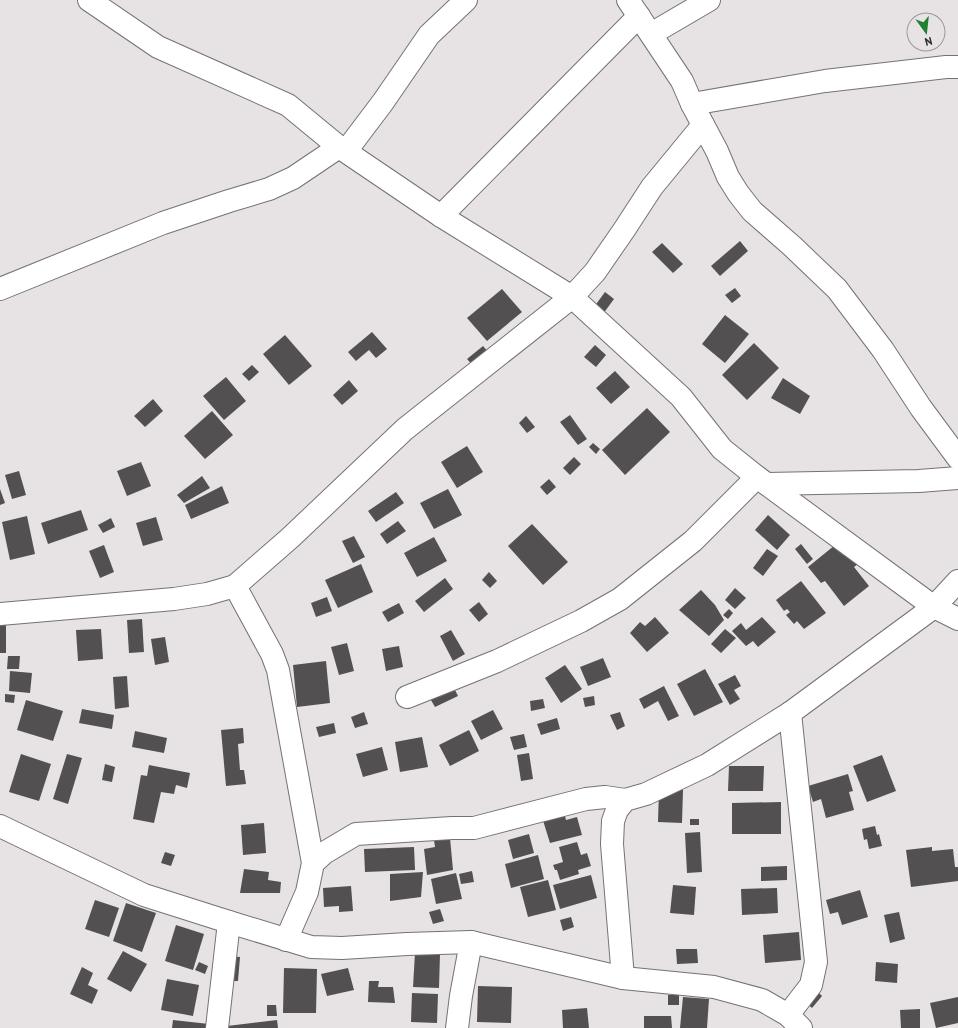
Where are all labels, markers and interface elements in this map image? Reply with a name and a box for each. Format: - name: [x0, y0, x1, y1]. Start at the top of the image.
- north arrow: [906, 12, 946, 52]
- text: N: [923, 34, 934, 49]

